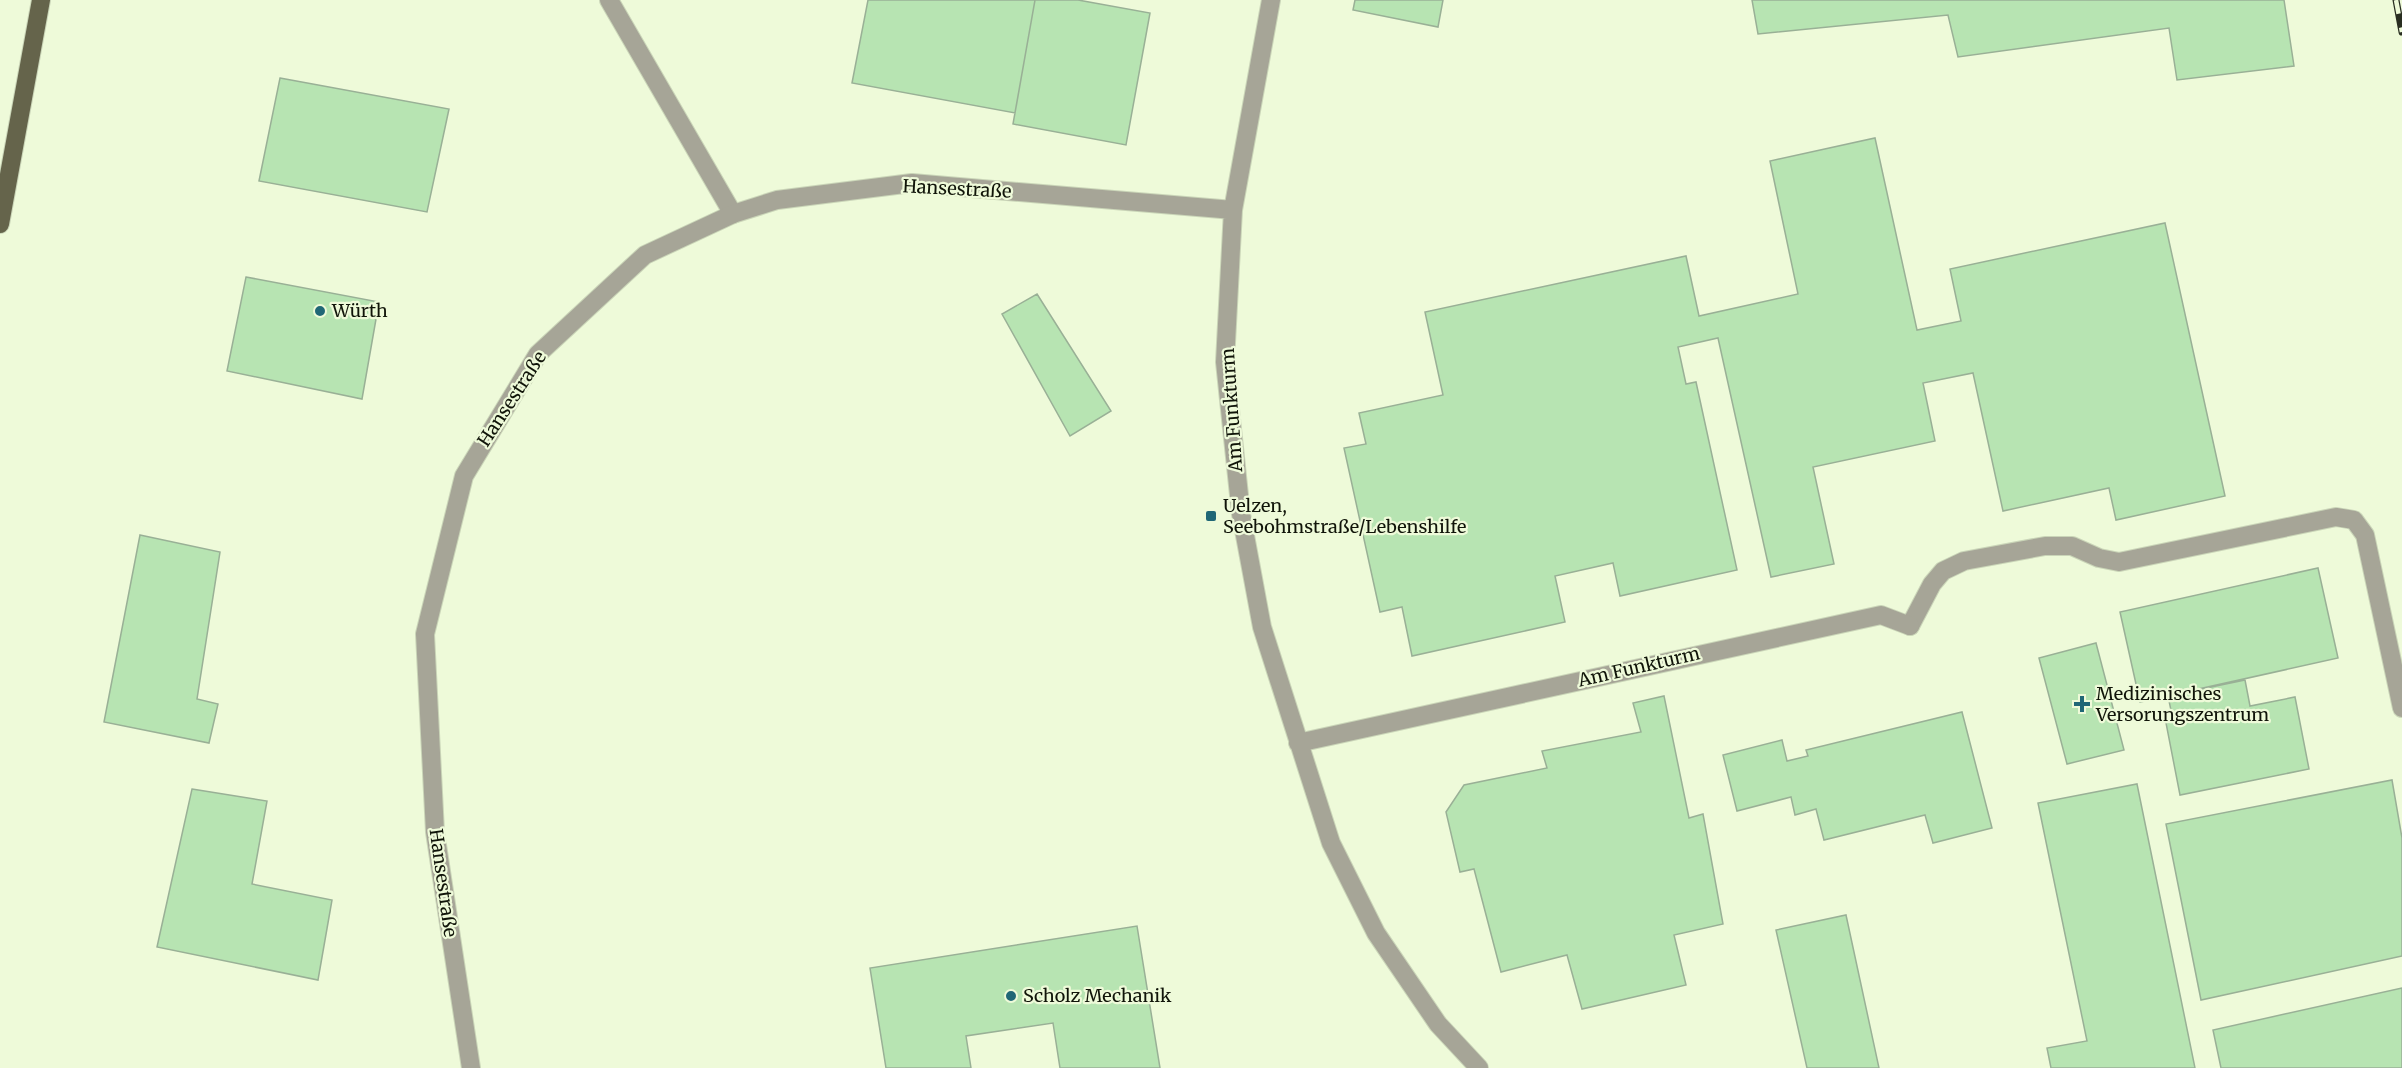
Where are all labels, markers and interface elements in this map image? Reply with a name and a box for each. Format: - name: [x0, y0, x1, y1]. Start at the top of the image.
- street label: Hansestraße: [902, 174, 1012, 203]
- place label: Würth: [331, 299, 388, 322]
- marker: Würth: [313, 304, 327, 318]
- street label: Hansestraße: [472, 347, 551, 451]
- street label: Am Funkturm: [1216, 347, 1247, 474]
- place label: Uelzen, Seebohmstraße/Lebenshilfe: [1223, 494, 1466, 538]
- marker: Uelzen, Seebohmstraße/Lebenshilfe: [1204, 509, 1218, 523]
- street label: Am Funkturm: [1575, 641, 1702, 692]
- place label: Medizinisches Versorungszentrum: [2095, 682, 2269, 726]
- marker: Medizinisches Versorungszentrum: [2073, 695, 2091, 713]
- street label: Hansestraße: [425, 827, 462, 939]
- place label: Scholz Mechanik: [1023, 984, 1172, 1007]
- marker: Scholz Mechanik: [1004, 989, 1018, 1003]

